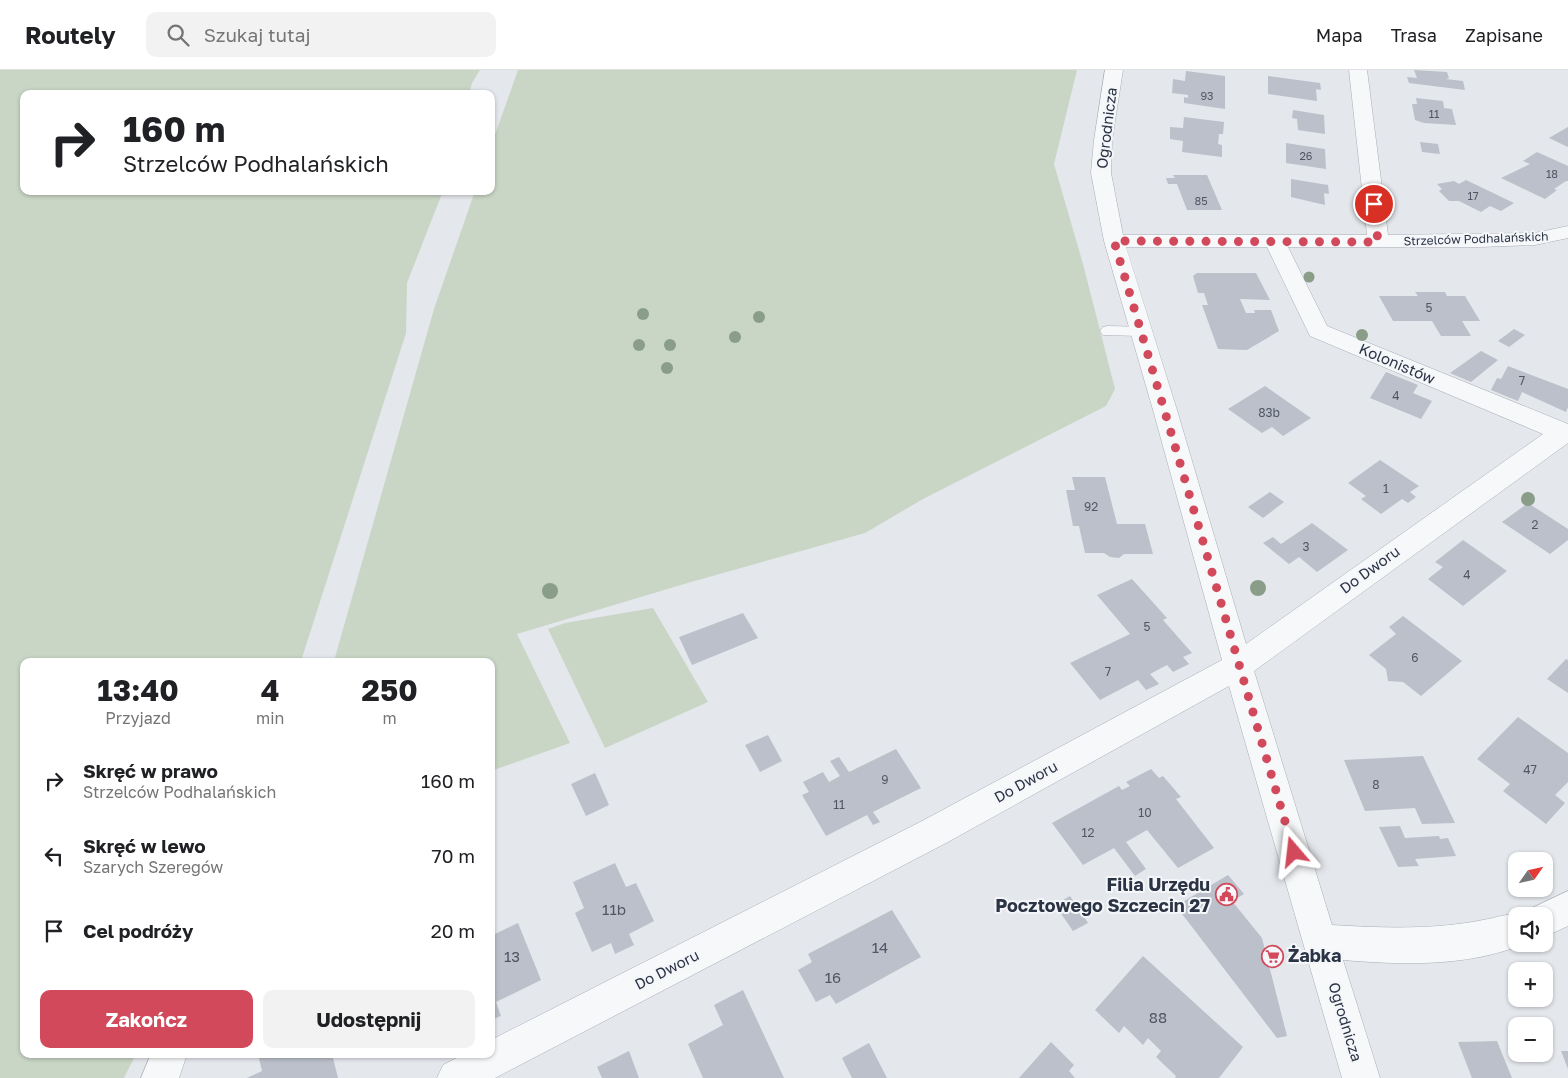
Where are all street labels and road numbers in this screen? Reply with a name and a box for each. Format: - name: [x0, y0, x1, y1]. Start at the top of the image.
- street label: Ogrodnicza: [1092, 86, 1120, 170]
- street label: Strzelców Podhalańskich: [1403, 228, 1549, 249]
- street label: Kolonistów: [1357, 339, 1438, 387]
- street label: Do Dworu: [1336, 541, 1403, 597]
- street label: Do Dworu: [991, 756, 1060, 806]
- street label: Do Dworu: [631, 945, 702, 993]
- street label: Ogrodnicza: [1325, 980, 1367, 1063]

